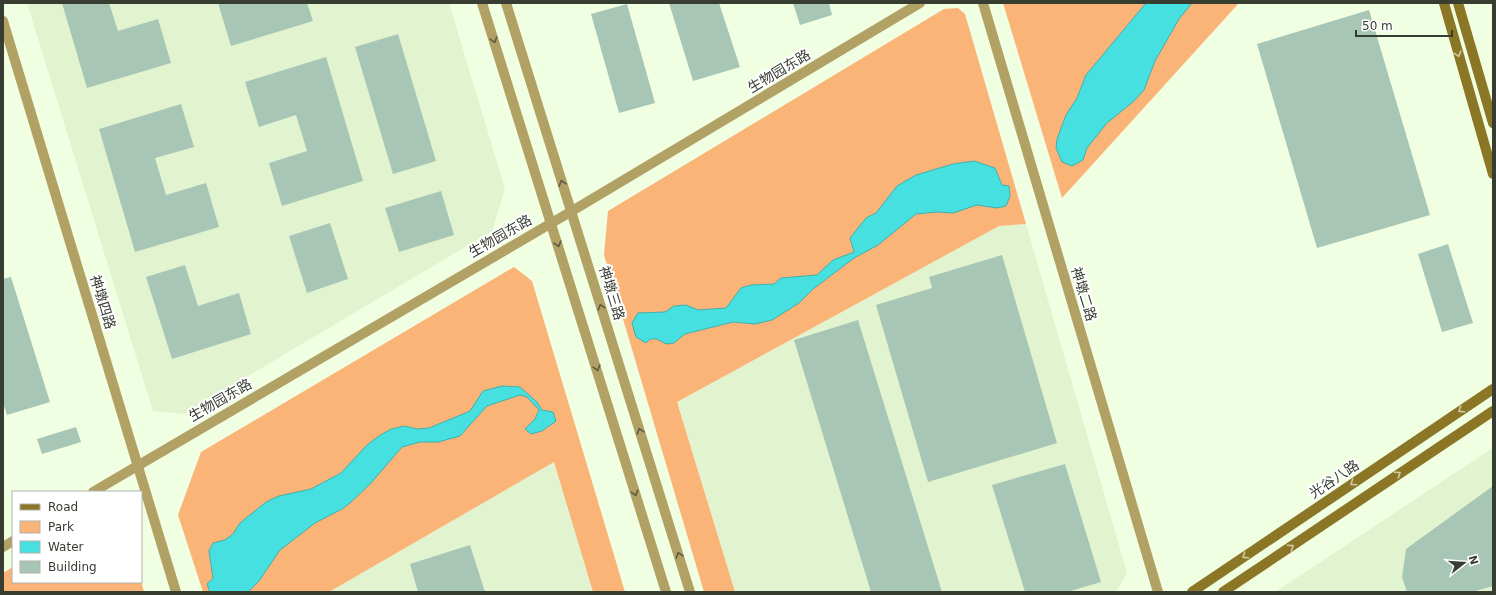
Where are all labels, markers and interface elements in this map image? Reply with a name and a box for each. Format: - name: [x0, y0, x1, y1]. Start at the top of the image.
- scale bar: [1356, 12, 1452, 38]
- text: 50 m: [1362, 19, 1393, 33]
- one-way arrow: [489, 37, 497, 44]
- street label: 生物园东路: [745, 46, 813, 96]
- one-way arrow: [1453, 50, 1462, 57]
- one-way arrow: [559, 179, 567, 186]
- street label: 生物园东路: [466, 212, 534, 260]
- one-way arrow: [553, 241, 562, 248]
- street label: 神墩三路: [596, 264, 628, 322]
- street label: 神墩二路: [1068, 265, 1100, 323]
- street label: 神墩四路: [87, 273, 119, 331]
- one-way arrow: [597, 303, 606, 310]
- one-way arrow: [592, 365, 600, 372]
- street label: 生物园东路: [186, 376, 254, 424]
- one-way arrow: [1458, 406, 1465, 413]
- one-way arrow: [636, 427, 645, 434]
- street label: 光谷八路: [1306, 457, 1362, 501]
- one-way arrow: [1394, 472, 1401, 479]
- one-way arrow: [1350, 478, 1357, 486]
- one-way arrow: [630, 489, 639, 496]
- legend: [12, 491, 142, 583]
- text: Road: [48, 500, 78, 514]
- text: Park: [48, 520, 74, 534]
- text: Water: [48, 540, 84, 554]
- north arrow: [1444, 543, 1484, 583]
- one-way arrow: [1286, 545, 1293, 552]
- one-way arrow: [675, 551, 684, 558]
- one-way arrow: [1242, 551, 1249, 559]
- text: N: [1466, 554, 1481, 567]
- text: Building: [48, 560, 97, 574]

